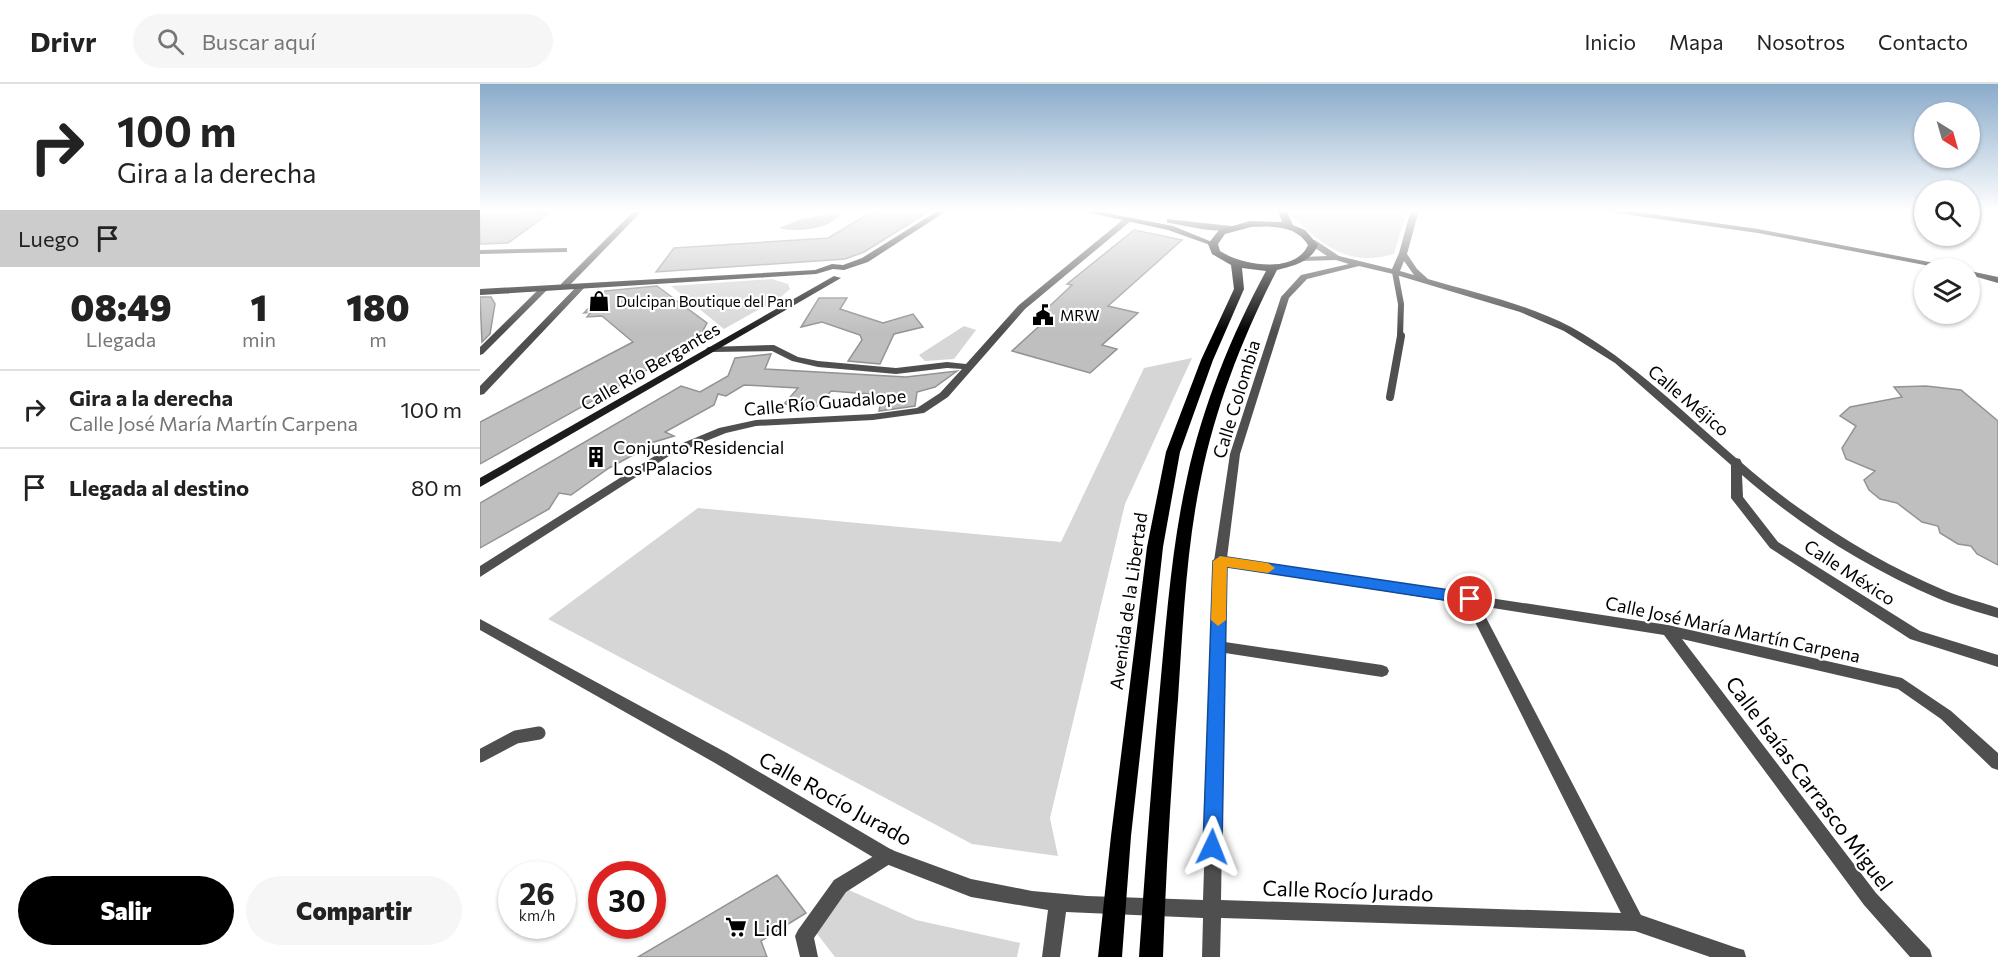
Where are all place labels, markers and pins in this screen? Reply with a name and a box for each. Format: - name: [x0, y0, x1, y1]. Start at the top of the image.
- shop icon: Dulcipan Boutique del Pan: [587, 289, 611, 313]
- place label: Dulcipan Boutique del Pan: [616, 292, 793, 310]
- public building icon: MRW: [1031, 303, 1055, 327]
- place label: MRW: [1060, 306, 1099, 324]
- place label: Conjunto Residencial Los Palacios: [613, 436, 784, 479]
- building icon: Conjunto Residencial Los Palacios: [584, 445, 608, 469]
- pin: [1444, 573, 1495, 624]
- supermarket icon: Lidl: [724, 915, 748, 939]
- place label: Lidl: [753, 915, 788, 940]

